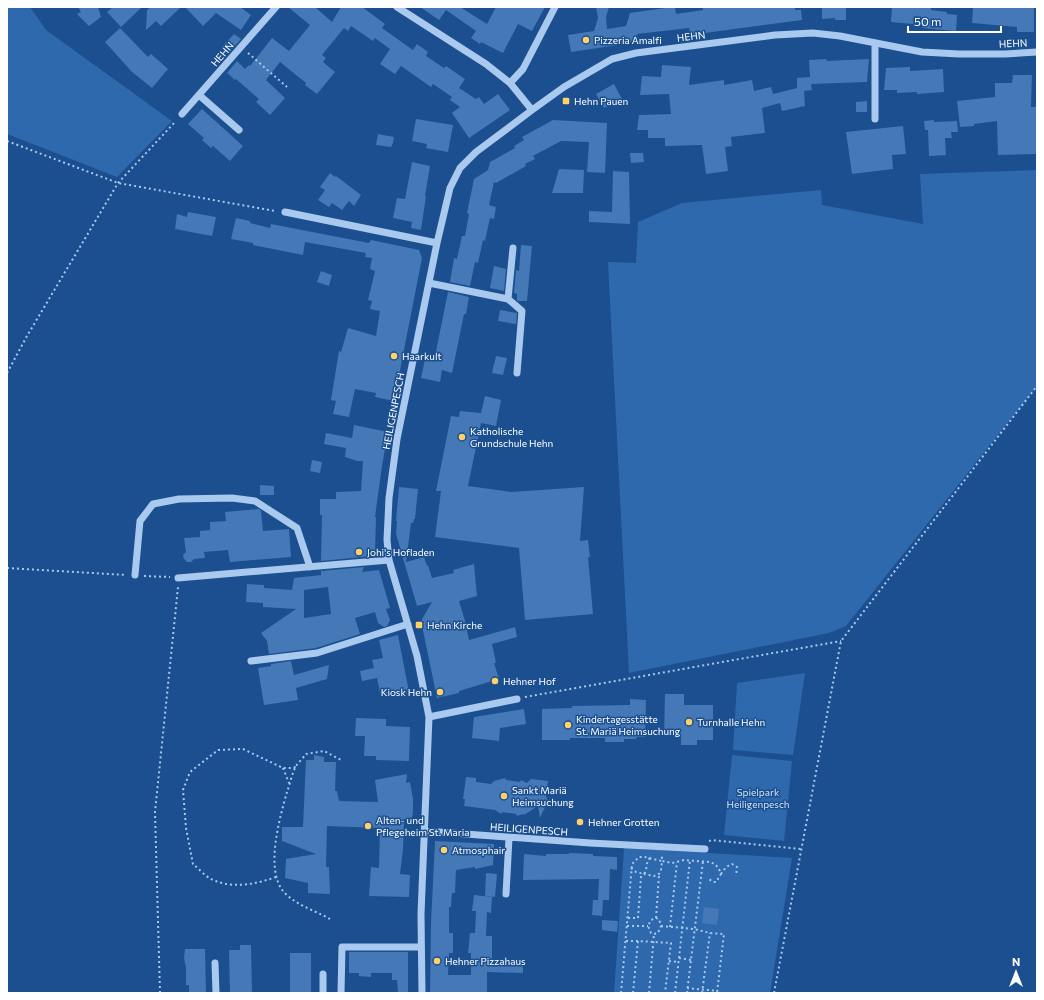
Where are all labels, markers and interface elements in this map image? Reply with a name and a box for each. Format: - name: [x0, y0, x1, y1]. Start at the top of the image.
- scale bar: [908, 8, 1001, 34]
- text: 50 m: [914, 14, 942, 28]
- street label: HEHN: [676, 28, 706, 44]
- place label: Pizzeria Amalfi: [594, 34, 662, 46]
- marker: Pizzeria Amalfi: [581, 35, 591, 45]
- street label: HEHN: [998, 36, 1028, 50]
- street label: HEHN: [208, 39, 236, 69]
- place label: Hehn Pauen: [574, 95, 628, 107]
- marker: Hehn Pauen: [561, 96, 571, 106]
- place label: Haarkult: [402, 350, 442, 362]
- marker: Haarkult: [389, 351, 399, 361]
- street label: HEILIGENPESCH: [380, 372, 406, 450]
- place label: Katholische Grundschule Hehn: [470, 425, 553, 449]
- marker: Katholische Grundschule Hehn: [457, 432, 467, 442]
- place label: Johi's Hofladen: [367, 546, 435, 558]
- marker: Johi's Hofladen: [354, 547, 364, 557]
- place label: Hehn Kirche: [427, 619, 482, 631]
- marker: Hehn Kirche: [414, 620, 424, 630]
- place label: Hehner Hof: [503, 675, 556, 687]
- marker: Hehner Hof: [490, 676, 500, 686]
- place label: Kiosk Hehn: [381, 686, 432, 698]
- marker: Kiosk Hehn: [435, 687, 445, 697]
- place label: Kindertagesstätte St. Mariä Heimsuchung: [576, 713, 681, 737]
- place label: Turnhalle Hehn: [697, 716, 765, 728]
- marker: Turnhalle Hehn: [684, 717, 694, 727]
- marker: Kindertagesstätte St. Mariä Heimsuchung: [563, 720, 573, 730]
- place label: Sankt Mariä Heimsuchung: [512, 784, 574, 808]
- park label: Spielpark Heiligenpesch: [726, 786, 790, 810]
- marker: Sankt Mariä Heimsuchung: [499, 791, 509, 801]
- place label: Alten- und Pflegeheim St. Maria: [376, 814, 470, 838]
- place label: Hehner Grotten: [588, 816, 660, 828]
- marker: Hehner Grotten: [575, 817, 585, 827]
- street label: HEILIGENPESCH: [490, 820, 568, 838]
- marker: Alten- und Pflegeheim St. Maria: [363, 821, 373, 831]
- place label: Atmosphair: [452, 844, 505, 856]
- marker: Atmosphair: [439, 845, 449, 855]
- north arrow: [996, 952, 1036, 992]
- place label: Hehner Pizzahaus: [445, 955, 526, 967]
- text: N: [1012, 955, 1020, 968]
- marker: Hehner Pizzahaus: [432, 956, 442, 966]

